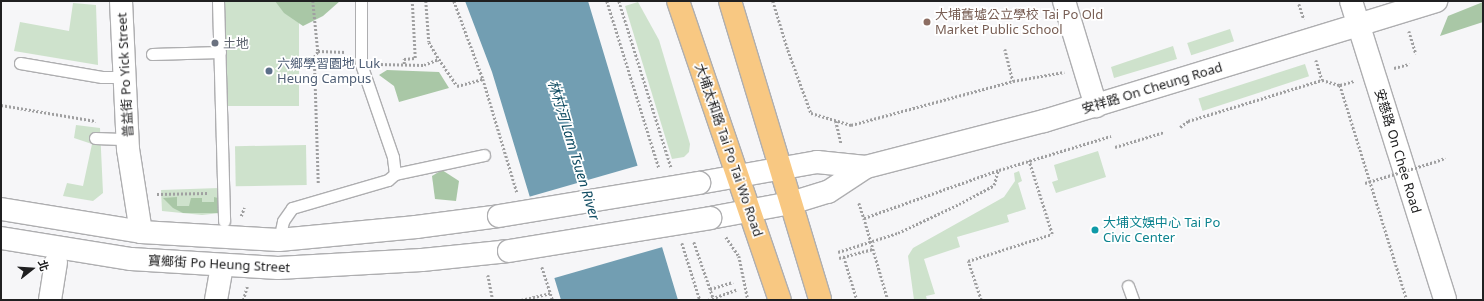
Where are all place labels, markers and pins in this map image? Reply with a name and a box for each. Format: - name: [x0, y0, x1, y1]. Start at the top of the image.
- place label: 大埔舊墟公立學校 Tai Po Old Market Public School: [935, 7, 1103, 38]
- marker: 大埔舊墟公立學校 Tai Po Old Market Public School: [922, 17, 932, 27]
- place label: 土地: [223, 35, 249, 51]
- marker: 土地: [210, 38, 220, 48]
- place label: 六鄉學習園地 Luk Heung Campus: [277, 56, 380, 87]
- marker: 六鄉學習園地 Luk Heung Campus: [264, 66, 274, 76]
- place label: 大埔文娛中心 Tai Po Civic Center: [1103, 215, 1220, 246]
- marker: 大埔文娛中心 Tai Po Civic Center: [1090, 225, 1100, 235]

